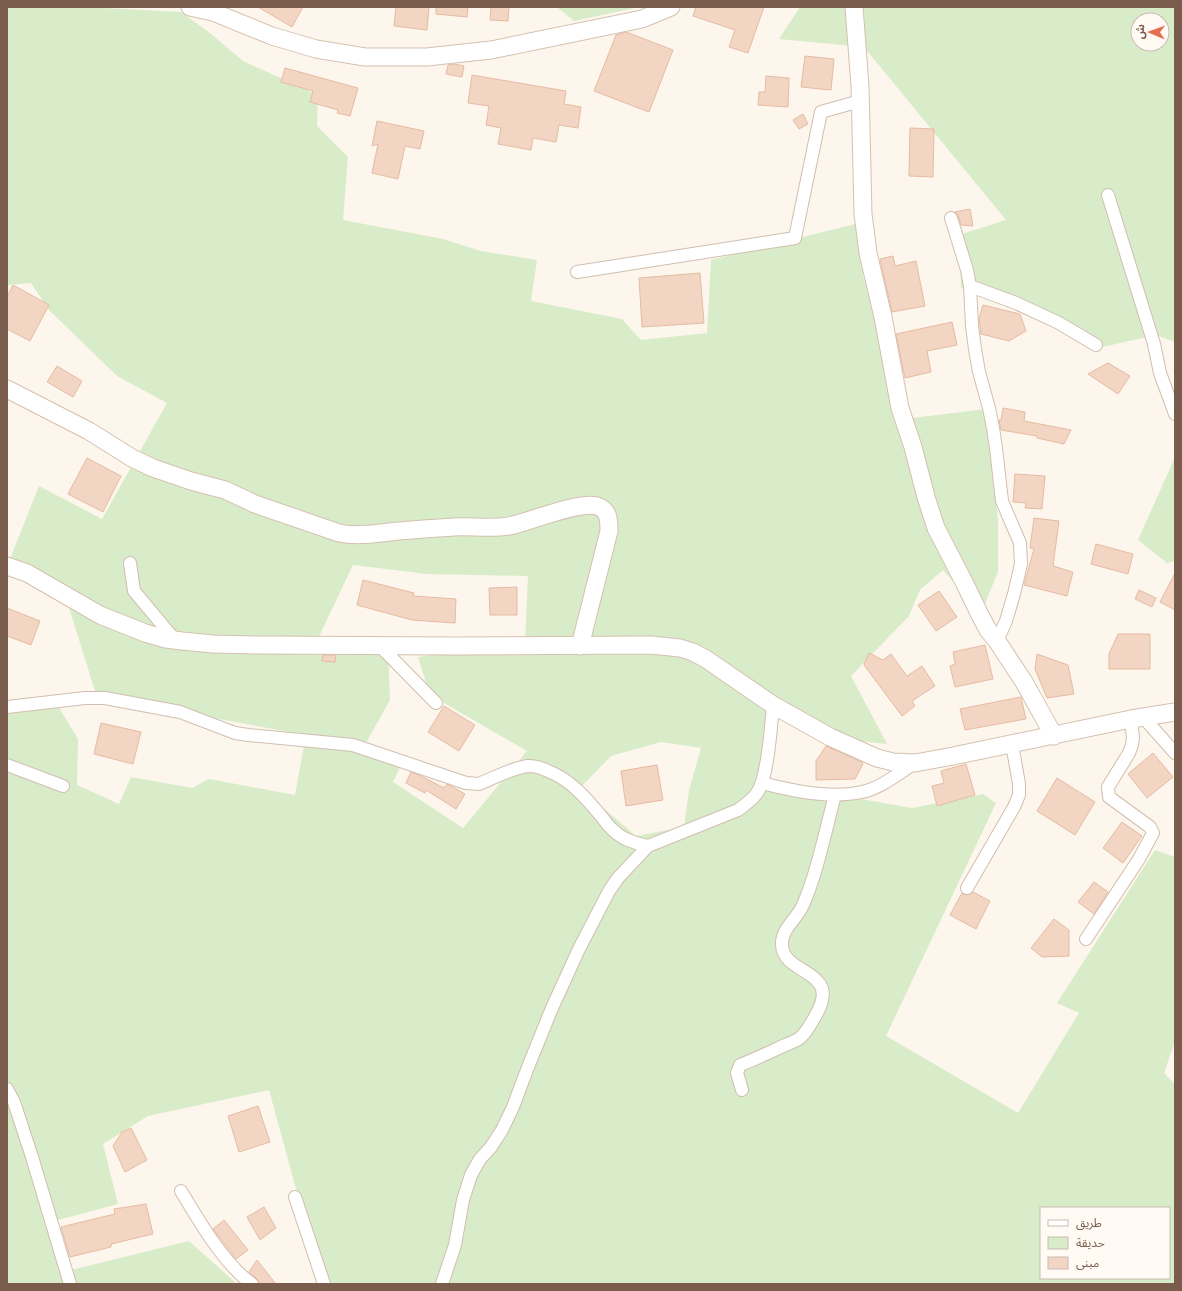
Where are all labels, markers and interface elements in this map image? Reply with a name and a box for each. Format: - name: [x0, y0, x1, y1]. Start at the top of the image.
- north arrow: [1130, 12, 1170, 52]
- text: ش: [1133, 24, 1148, 39]
- legend: [1040, 1207, 1170, 1279]
- text: طريق: [1076, 1215, 1102, 1231]
- text: حديقة: [1076, 1235, 1105, 1251]
- text: مبنى: [1076, 1255, 1099, 1271]

